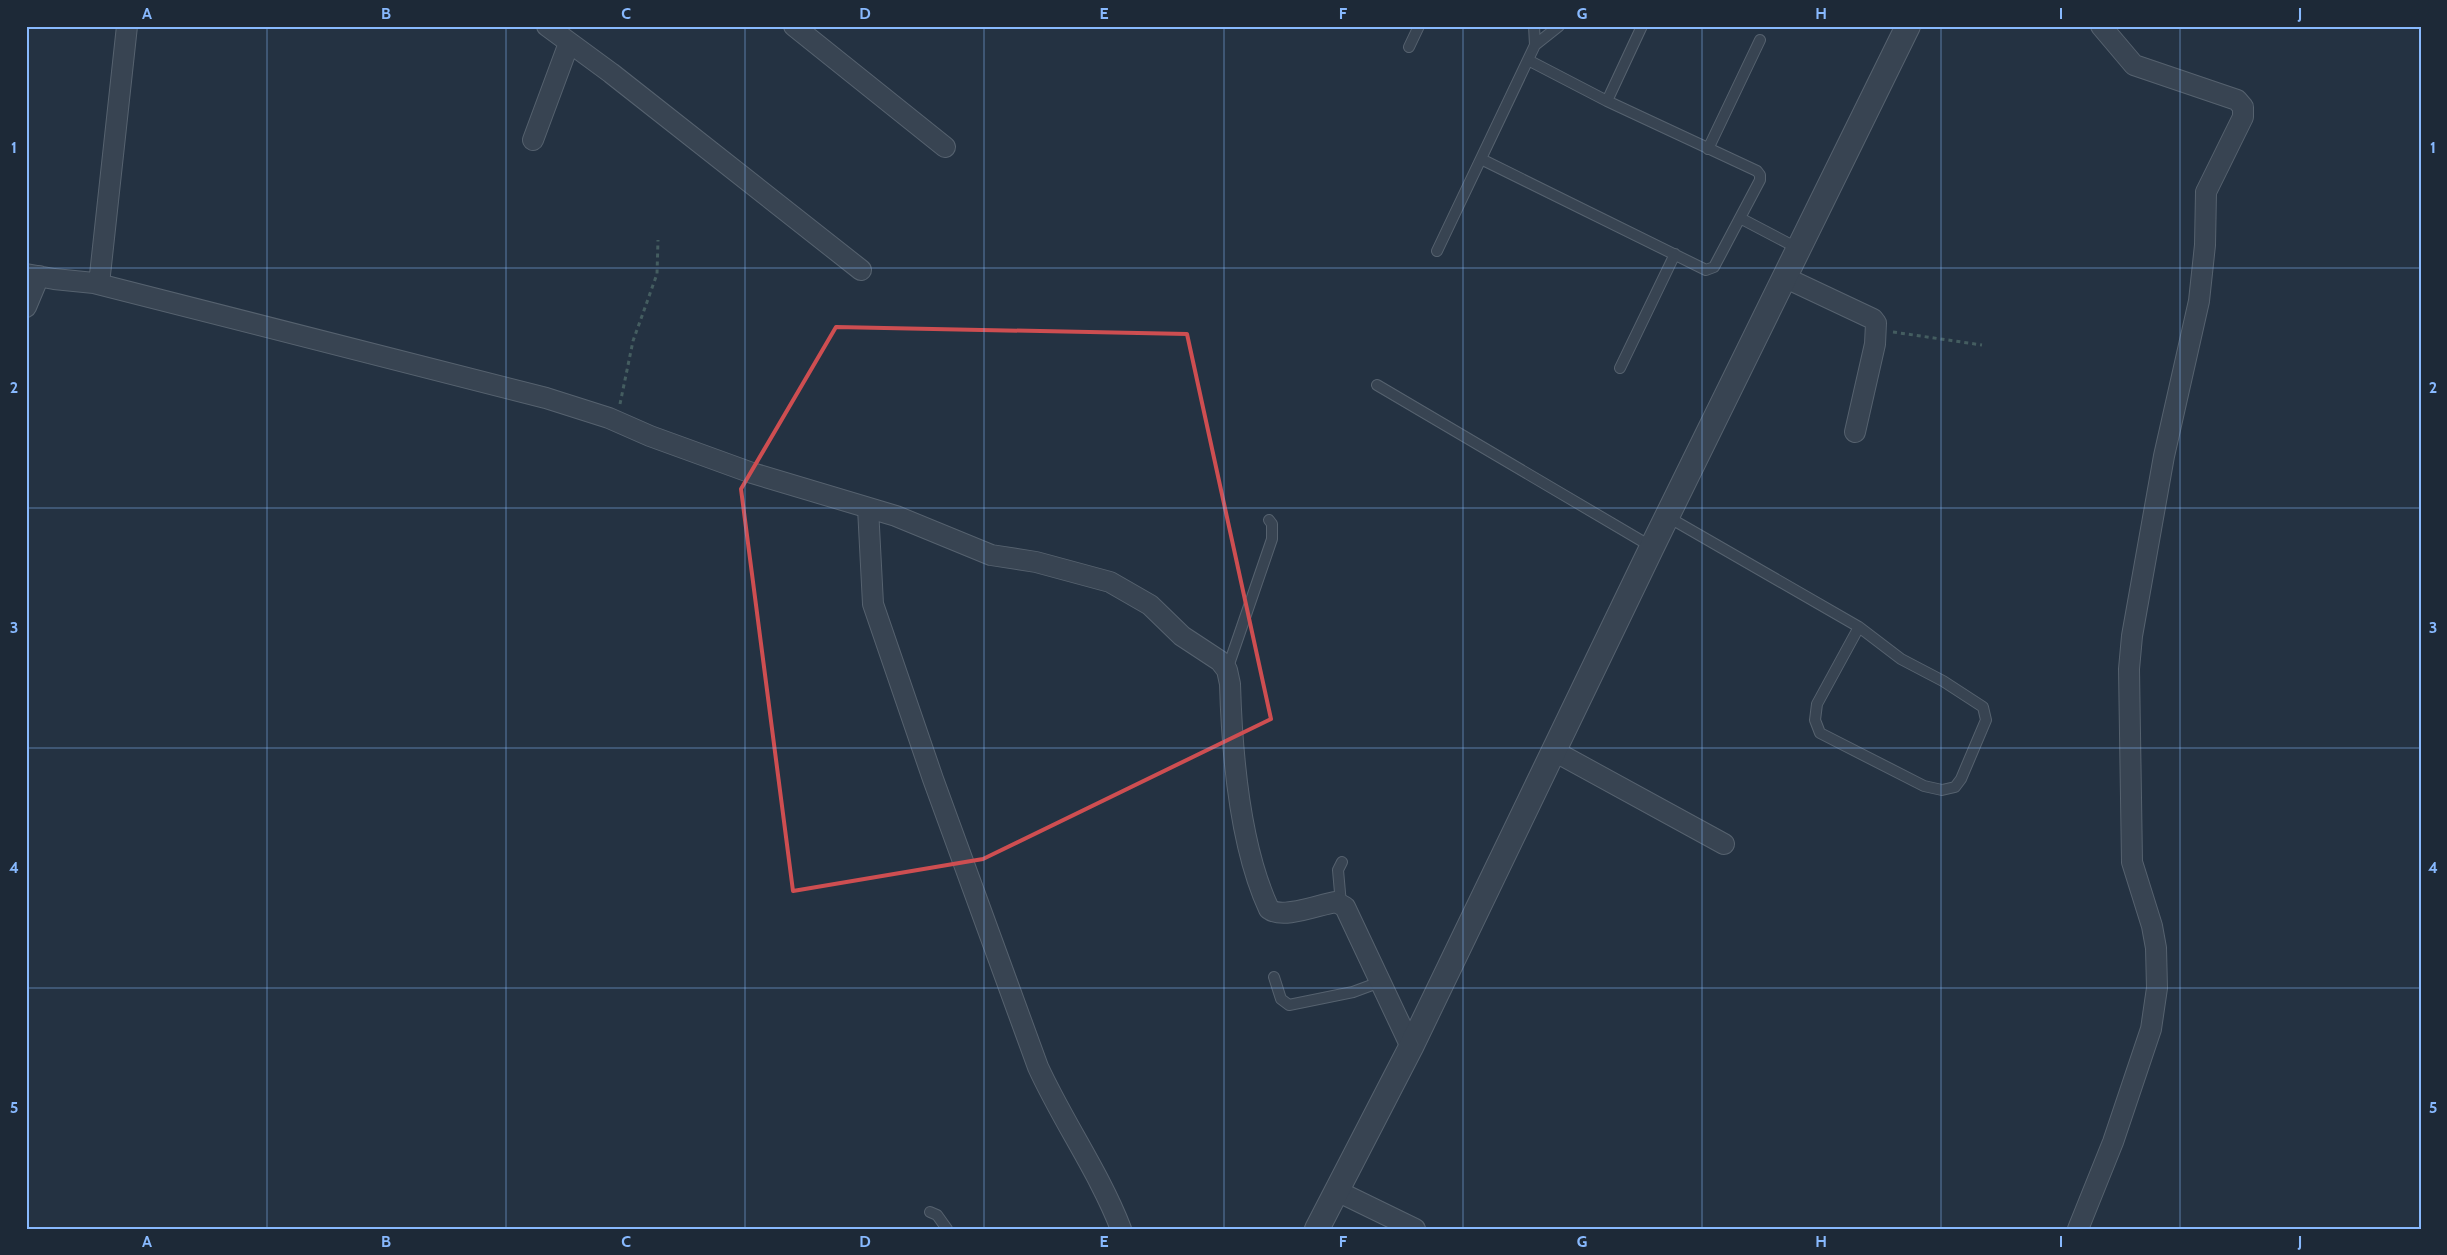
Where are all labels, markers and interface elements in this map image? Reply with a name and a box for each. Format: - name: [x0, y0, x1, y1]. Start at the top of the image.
- text: A: [142, 4, 152, 23]
- text: B: [381, 4, 391, 23]
- text: C: [621, 4, 631, 23]
- text: D: [859, 4, 871, 23]
- text: E: [1099, 4, 1109, 23]
- text: F: [1339, 4, 1348, 23]
- text: G: [1577, 4, 1587, 23]
- text: H: [1815, 4, 1827, 23]
- text: I: [2059, 4, 2063, 23]
- text: J: [2297, 4, 2302, 23]
- text: 1: [11, 138, 17, 157]
- text: 1: [2430, 138, 2436, 157]
- text: 2: [10, 378, 18, 397]
- text: 2: [2429, 378, 2437, 397]
- text: 3: [10, 618, 18, 637]
- text: 3: [2429, 618, 2437, 637]
- text: 4: [9, 858, 19, 877]
- text: 4: [2428, 858, 2438, 877]
- text: 5: [10, 1098, 18, 1117]
- text: 5: [2429, 1098, 2437, 1117]
- text: A: [142, 1232, 152, 1251]
- text: B: [381, 1232, 391, 1251]
- text: C: [621, 1232, 631, 1251]
- text: D: [859, 1232, 871, 1251]
- text: E: [1099, 1232, 1109, 1251]
- text: F: [1339, 1232, 1348, 1251]
- text: G: [1577, 1232, 1587, 1251]
- text: H: [1815, 1232, 1827, 1251]
- text: I: [2059, 1232, 2063, 1251]
- text: J: [2297, 1232, 2302, 1251]

